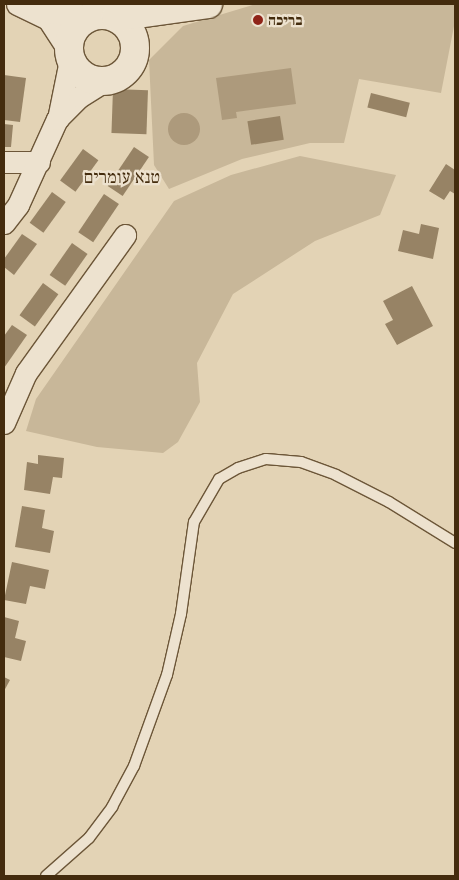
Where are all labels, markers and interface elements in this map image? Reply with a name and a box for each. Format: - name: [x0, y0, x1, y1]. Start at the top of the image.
- place label: בריכה: [268, 11, 303, 29]
- marker: בריכה: [252, 14, 264, 26]
- district label: טנא עומרים: [84, 166, 160, 188]

